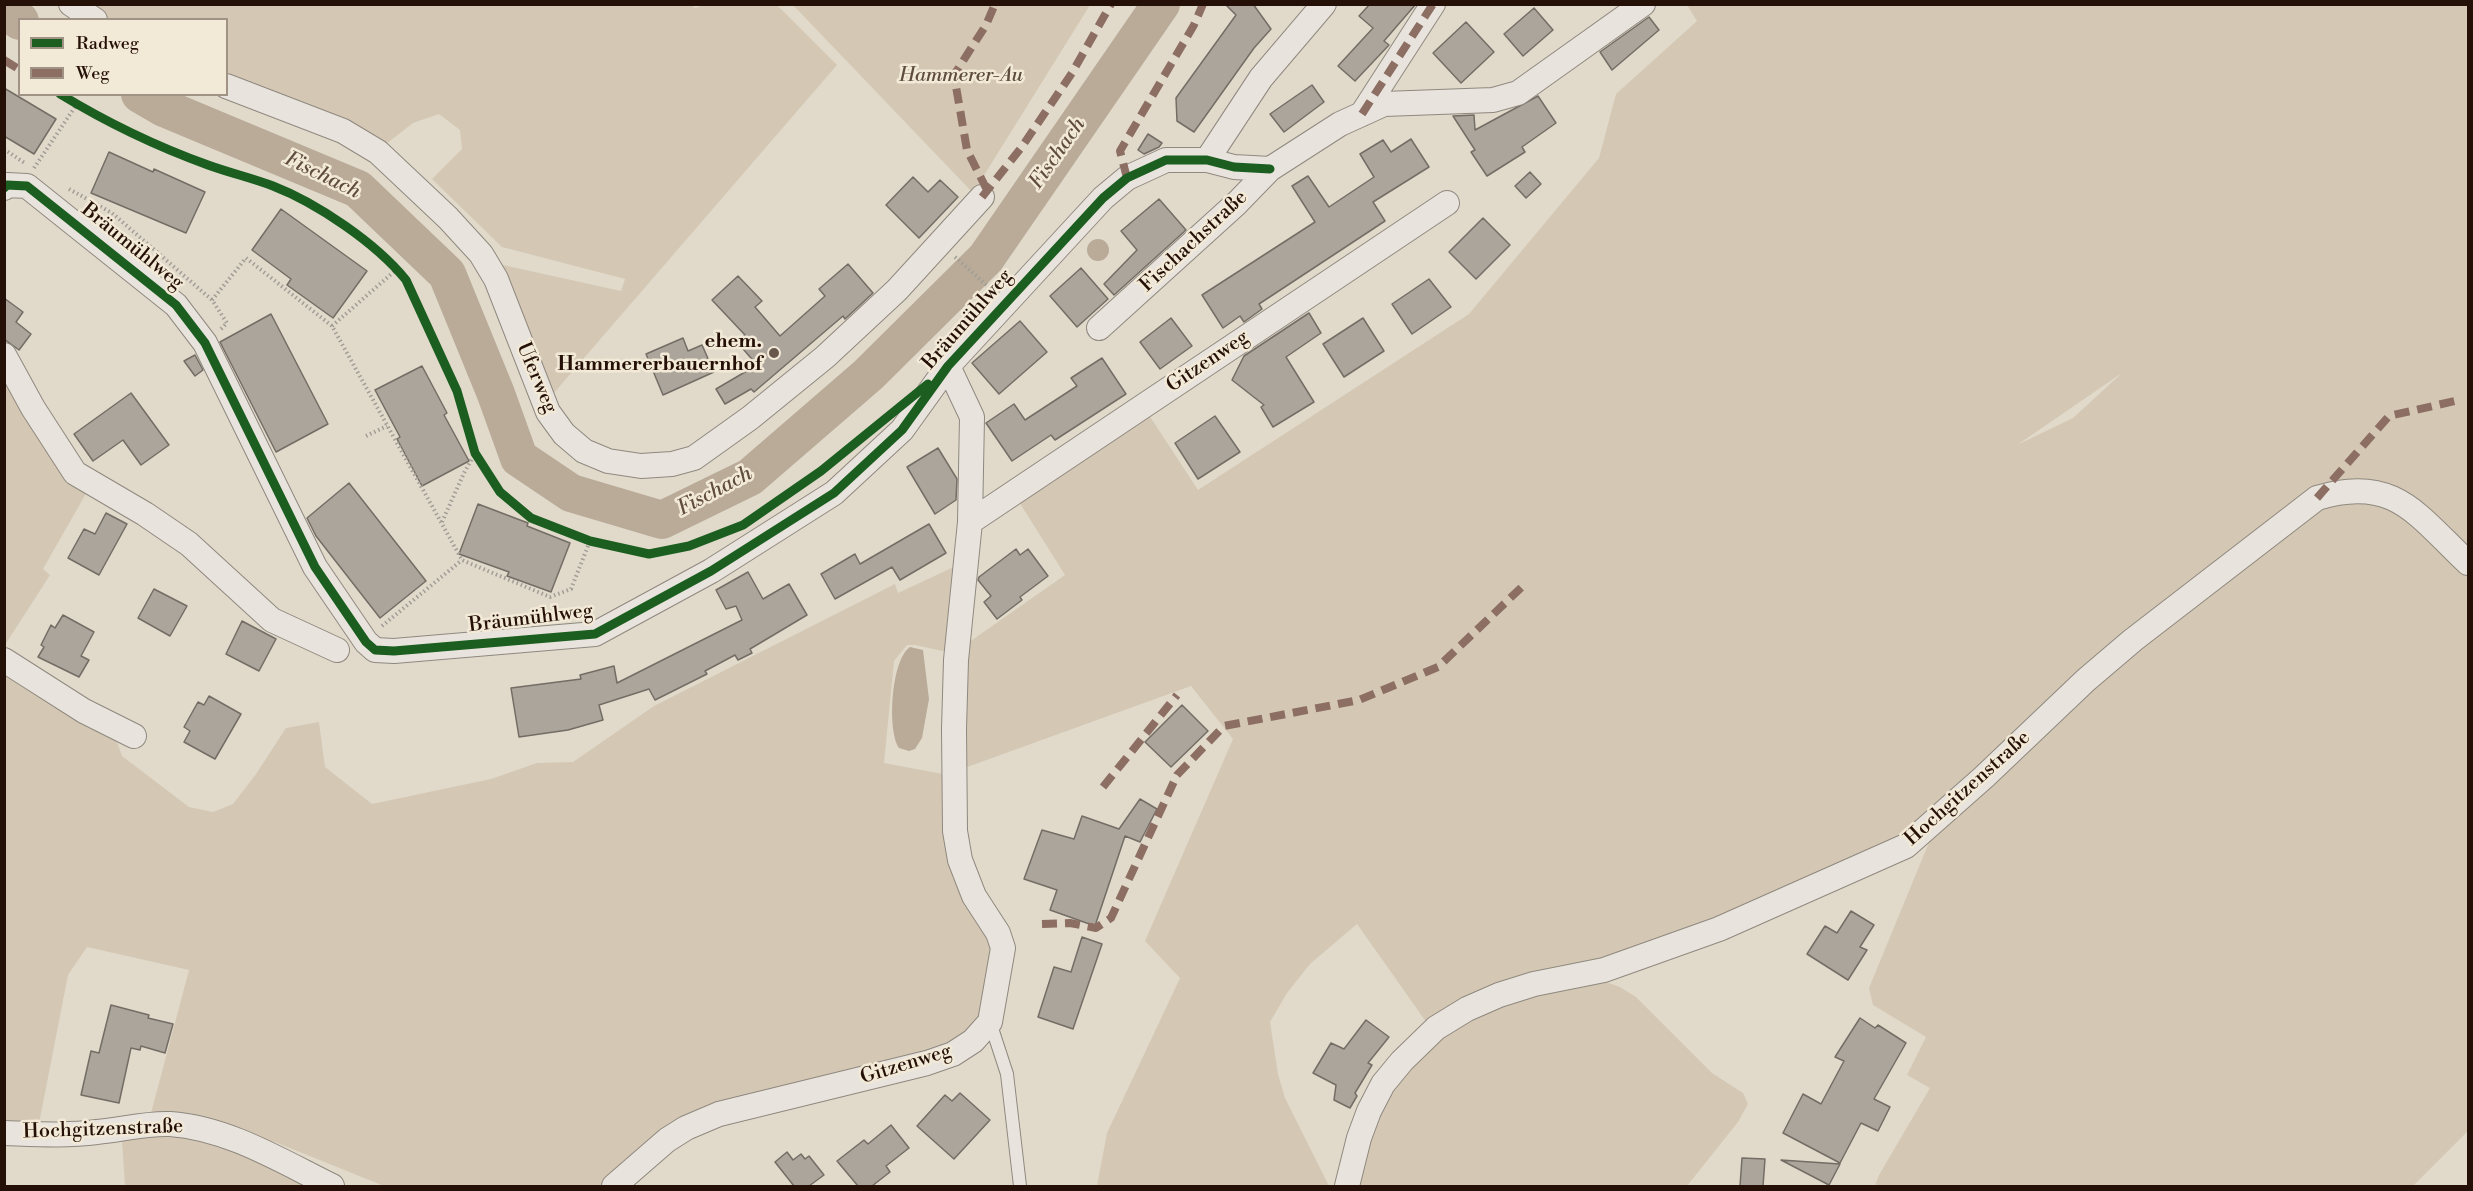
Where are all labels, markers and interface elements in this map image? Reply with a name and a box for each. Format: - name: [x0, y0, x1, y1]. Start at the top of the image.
- legend: [18, 18, 228, 96]
- text: Radweg: [76, 32, 139, 55]
- text: Weg: [76, 62, 110, 85]
- park label: Hammerer-Au: [899, 64, 1023, 88]
- water label: Fischach: [1024, 113, 1092, 195]
- water label: Fischach: [280, 147, 364, 205]
- street label: Fischachstraße: [1135, 186, 1253, 298]
- street label: Bräumühlweg: [76, 198, 188, 296]
- street label: Bräumühlweg: [918, 265, 1018, 375]
- street label: Gitzenweg: [1162, 326, 1254, 398]
- place label: ehem. Hammererbauernhof: [557, 330, 762, 377]
- street label: Uferweg: [510, 339, 562, 417]
- marker: ehem. Hammererbauernhof: [767, 346, 781, 360]
- water label: Fischach: [673, 462, 757, 522]
- street label: Bräumühlweg: [468, 599, 594, 639]
- street label: Hochgitzenstraße: [1900, 726, 2036, 852]
- street label: Gitzenweg: [858, 1040, 954, 1090]
- street label: Hochgitzenstraße: [22, 1115, 184, 1145]

